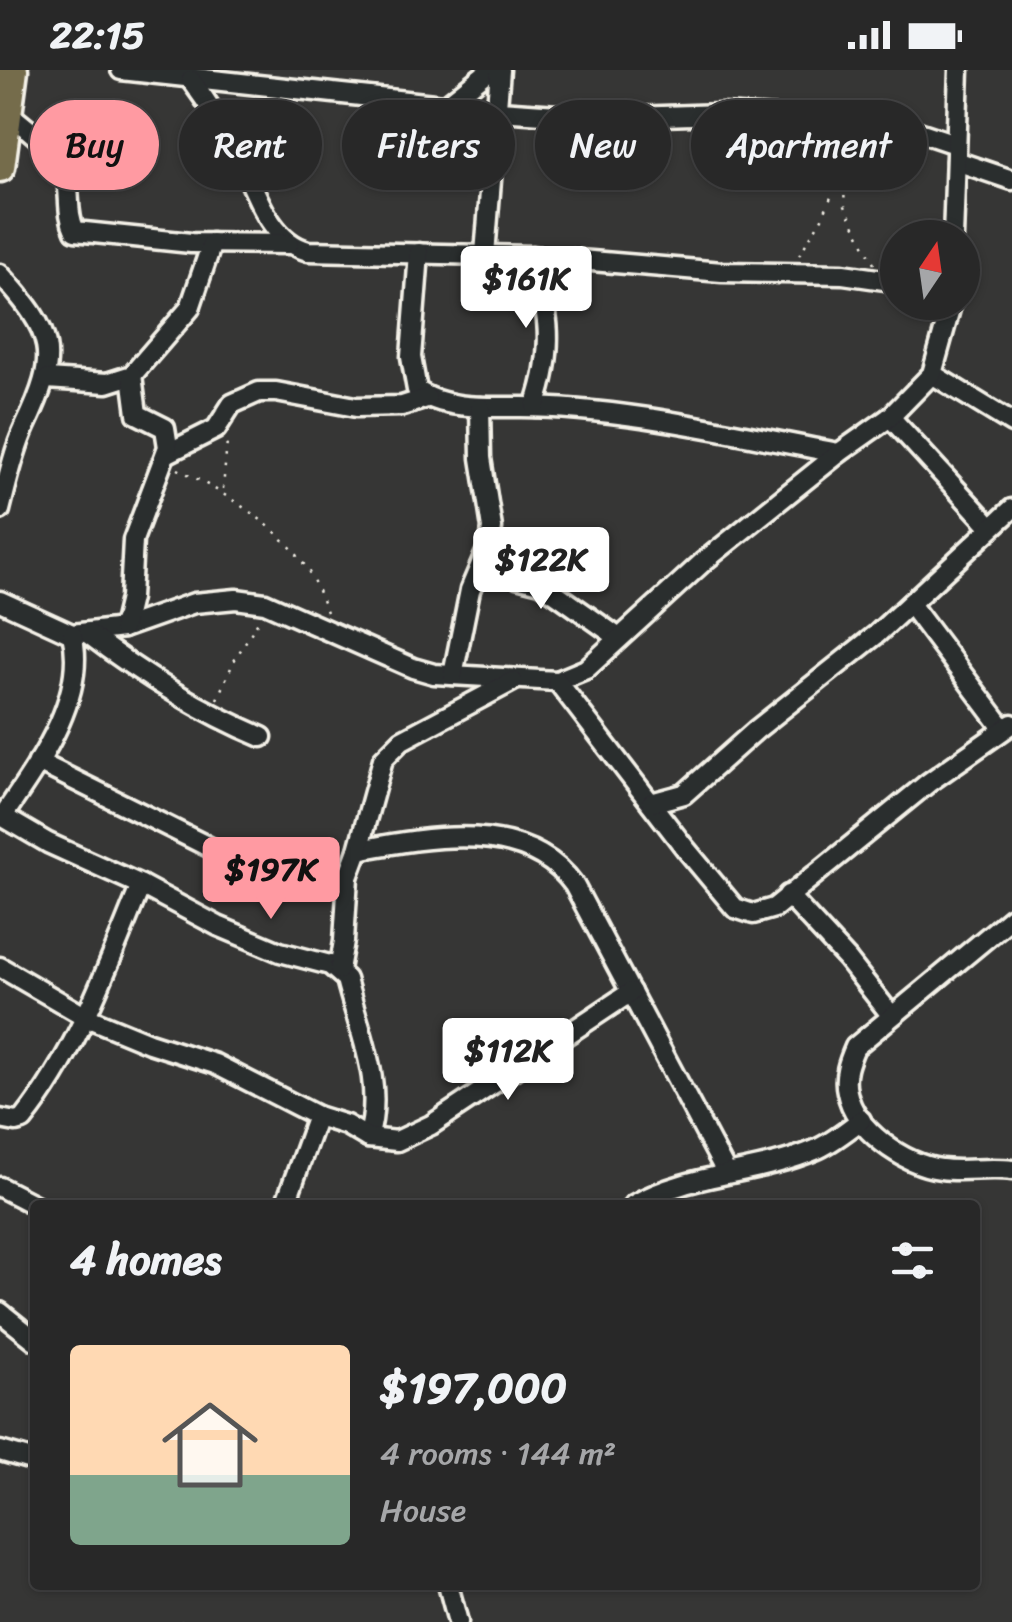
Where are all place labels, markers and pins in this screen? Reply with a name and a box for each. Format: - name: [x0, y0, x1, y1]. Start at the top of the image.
- pin: $161K: [456, 246, 596, 331]
- pin: $122K: [471, 527, 611, 612]
- pin: $197K: [201, 837, 341, 922]
- pin: $112K: [438, 1018, 578, 1103]

